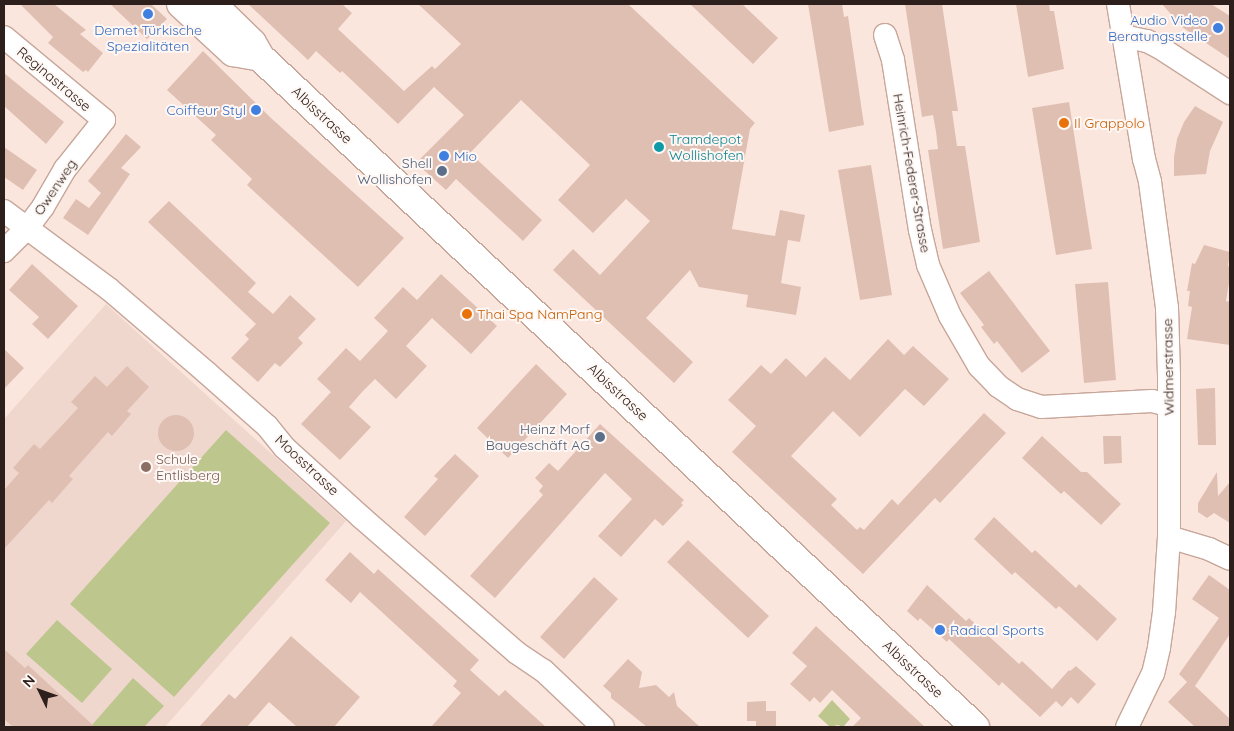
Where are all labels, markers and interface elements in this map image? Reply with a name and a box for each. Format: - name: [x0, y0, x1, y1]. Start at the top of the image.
- marker: Demet Türkische Spezialitäten: [142, 8, 154, 20]
- place label: Audio Video Beratungsstelle: [1108, 12, 1208, 44]
- place label: Demet Türkische Spezialitäten: [94, 22, 202, 54]
- marker: Audio Video Beratungsstelle: [1212, 22, 1224, 34]
- street label: Reginastrasse: [14, 43, 94, 115]
- street label: Albisstrasse: [288, 83, 356, 147]
- street label: Heinrich-Federer-Strasse: [890, 92, 934, 254]
- place label: Coiffeur Styl: [166, 102, 246, 118]
- marker: Coiffeur Styl: [250, 104, 262, 116]
- place label: Il Grappolo: [1074, 115, 1145, 131]
- marker: Il Grappolo: [1058, 117, 1070, 129]
- place label: Tramdepot Wollishofen: [669, 131, 744, 164]
- marker: Tramdepot Wollishofen: [653, 141, 665, 153]
- place label: Mio: [454, 148, 477, 164]
- marker: Mio: [438, 150, 450, 162]
- place label: Shell Wollishofen: [357, 155, 432, 188]
- street label: Owenweg: [30, 156, 80, 218]
- marker: Shell Wollishofen: [436, 165, 448, 177]
- place label: Thai Spa NamPang: [477, 306, 602, 322]
- marker: Thai Spa NamPang: [461, 308, 473, 320]
- street label: Widmerstrasse: [1159, 318, 1177, 416]
- street label: Albisstrasse: [584, 360, 652, 424]
- place label: Heinz Morf Baugeschäft AG: [486, 421, 590, 454]
- street label: Moosstrasse: [272, 431, 342, 499]
- marker: Heinz Morf Baugeschäft AG: [594, 431, 606, 443]
- place label: Schule Entlisberg: [156, 451, 220, 484]
- marker: Schule Entlisberg: [140, 461, 152, 473]
- place label: Radical Sports: [950, 622, 1044, 638]
- marker: Radical Sports: [934, 624, 946, 636]
- street label: Albisstrasse: [879, 637, 947, 701]
- north arrow: [15, 666, 65, 716]
- text: N: [19, 671, 39, 691]

